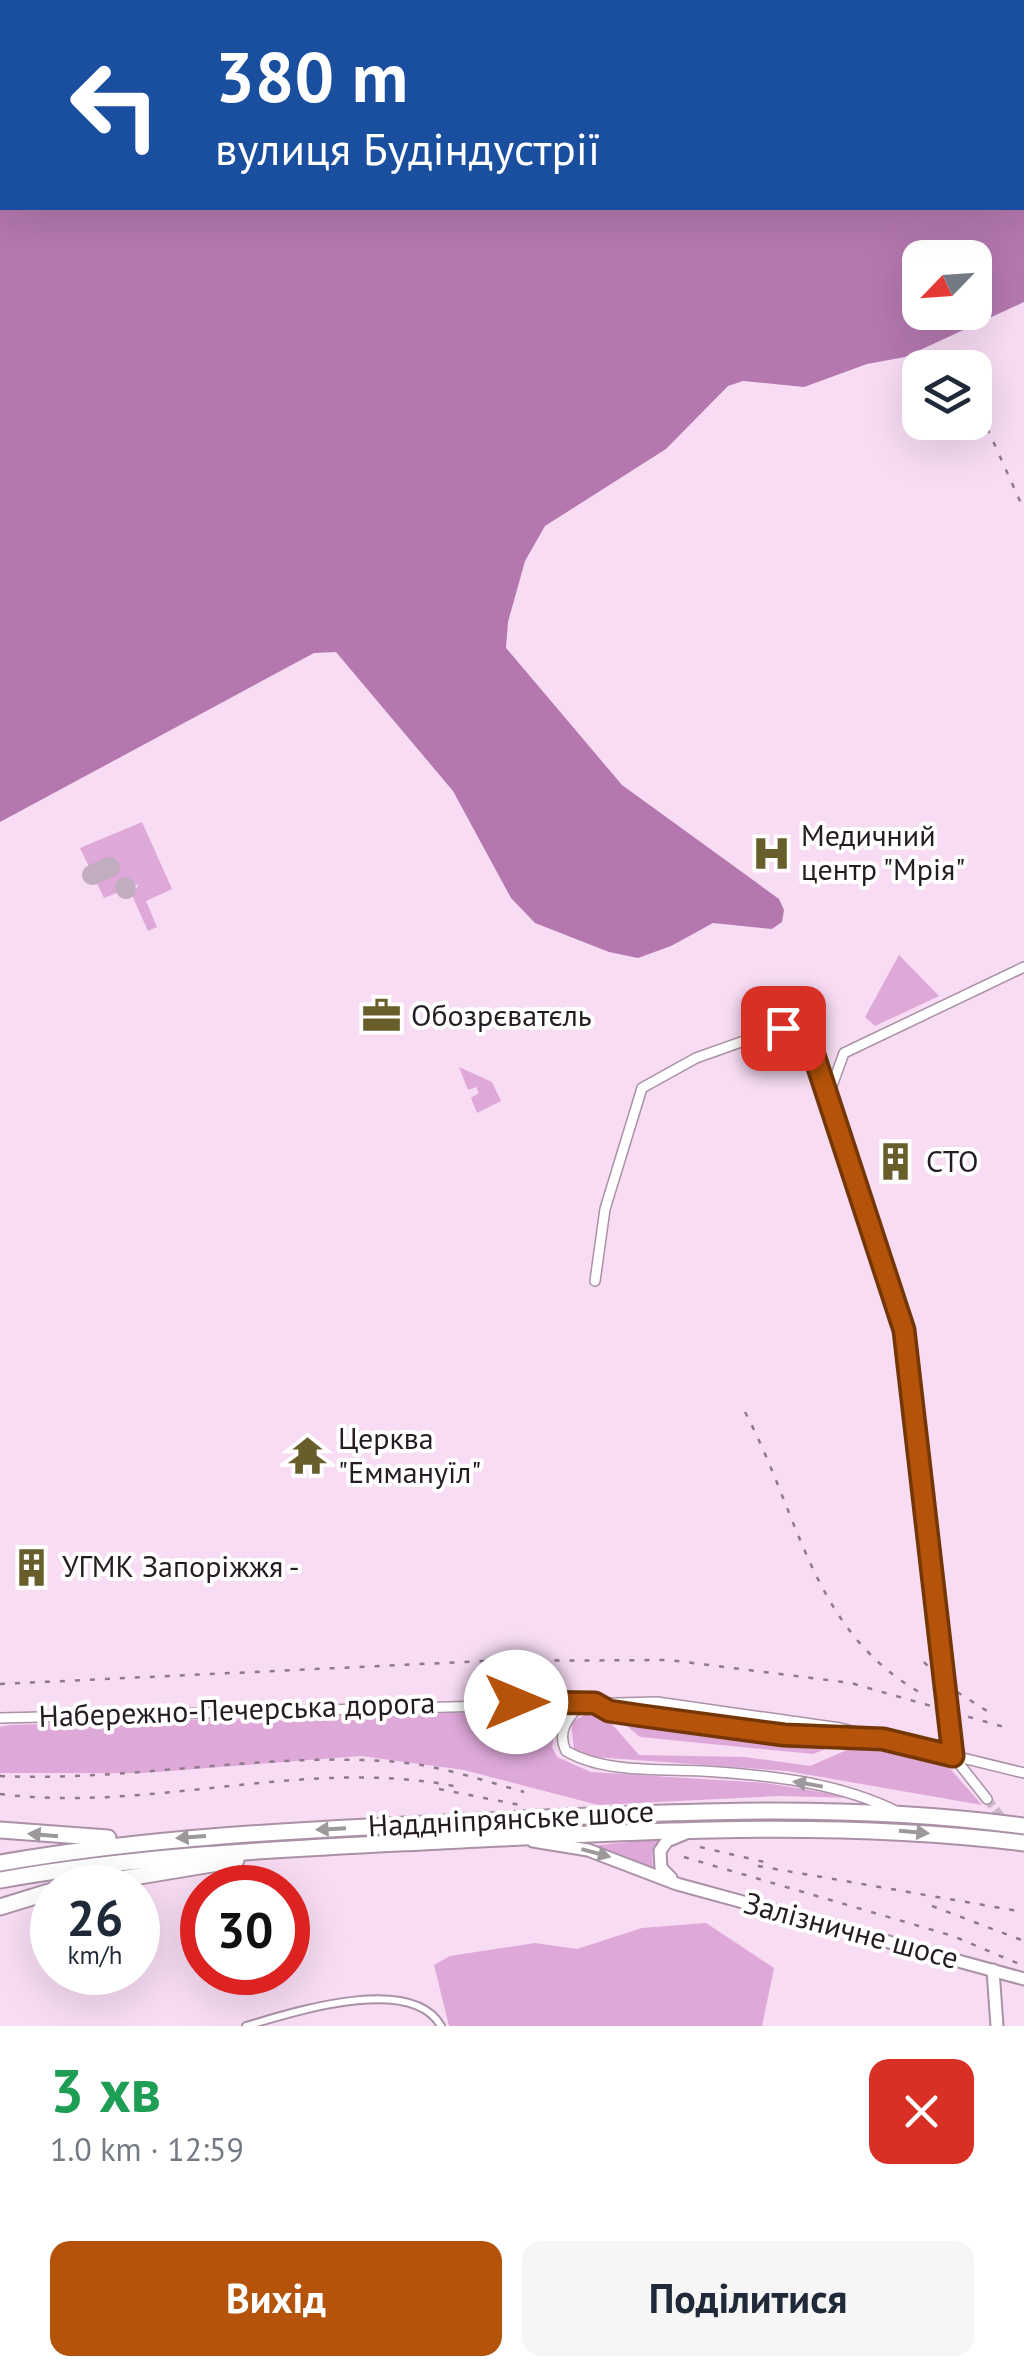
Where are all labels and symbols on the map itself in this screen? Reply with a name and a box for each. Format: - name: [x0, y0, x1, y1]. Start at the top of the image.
- north arrow: [902, 240, 992, 330]
- place label: Медичний центр "Мрія": [801, 815, 965, 888]
- hospital icon: Медичний центр "Мрія": [750, 832, 792, 874]
- pin: [741, 986, 826, 1071]
- office icon: Обозрєватєль: [360, 995, 402, 1037]
- place label: Обозрєватєль: [411, 995, 592, 1034]
- building icon: СТО: [875, 1141, 917, 1183]
- place label: СТО: [926, 1141, 979, 1180]
- place label: Церква "Еммануїл": [338, 1418, 481, 1491]
- temple icon: Церква "Еммануїл": [287, 1435, 329, 1477]
- building icon: УГМК Запоріжжя -: [11, 1546, 53, 1588]
- place label: УГМК Запоріжжя -: [62, 1546, 300, 1585]
- position arrow: [464, 1650, 568, 1754]
- street label: Набережно-Печерська дорога: [38, 1682, 436, 1735]
- one-way arrow: [792, 1776, 823, 1791]
- street label: Наддніпрянське шосе: [367, 1791, 655, 1844]
- one-way arrow: [314, 1821, 346, 1837]
- one-way arrow: [898, 1824, 930, 1840]
- one-way arrow: [27, 1827, 59, 1843]
- one-way arrow: [175, 1830, 207, 1846]
- one-way arrow: [580, 1845, 611, 1861]
- speed limit sign: 30: [180, 1865, 310, 1995]
- street label: Залізничне шосе: [740, 1882, 963, 1977]

